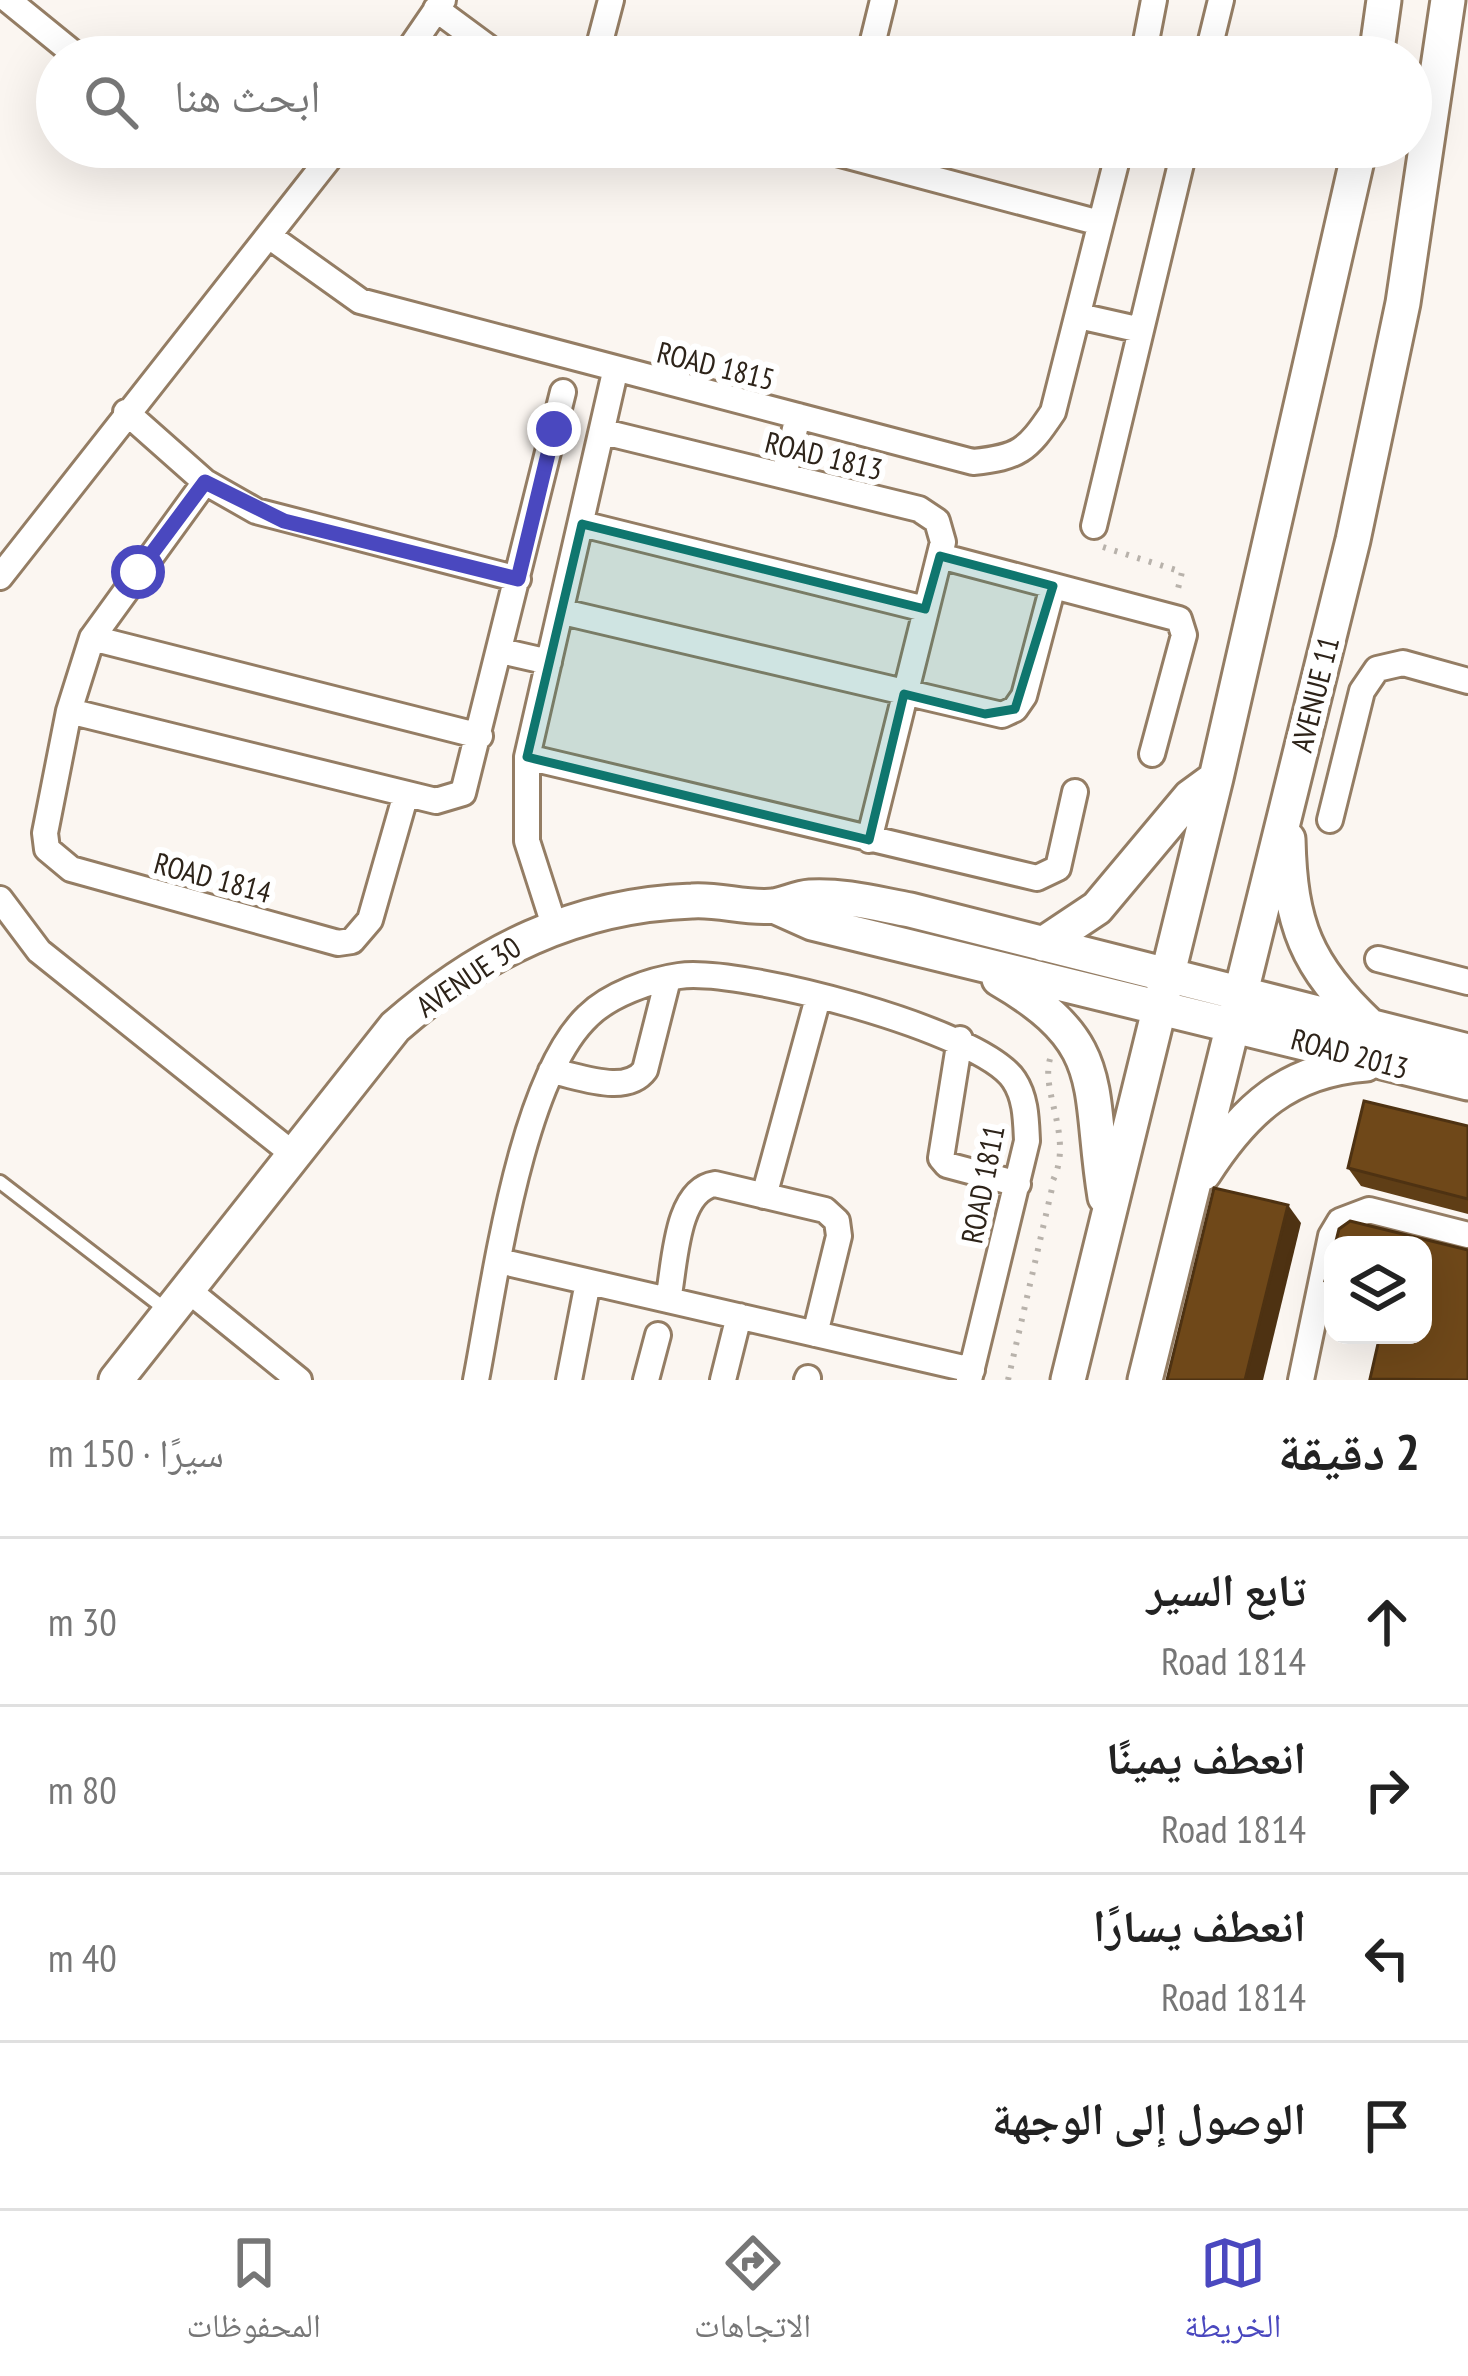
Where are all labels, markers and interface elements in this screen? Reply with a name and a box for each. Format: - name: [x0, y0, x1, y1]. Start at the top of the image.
- search box: [36, 36, 1432, 168]
- text: ابحث هنا: [174, 66, 321, 124]
- icon: search: [78, 69, 144, 135]
- street label: ROAD 1815: [653, 332, 779, 398]
- route end: [527, 402, 581, 456]
- street label: ROAD 1813: [761, 422, 887, 488]
- route start: [111, 545, 165, 599]
- street label: AVENUE 11: [1281, 632, 1347, 756]
- street label: ROAD 1814: [150, 843, 276, 911]
- street label: AVENUE 30: [408, 927, 528, 1025]
- street label: ROAD 2013: [1287, 1019, 1413, 1087]
- street label: ROAD 1811: [951, 1122, 1013, 1246]
- map controls: [1324, 1236, 1432, 1344]
- button: layers: [1324, 1236, 1432, 1344]
- text: 2 دقيقة: [1278, 1418, 1420, 1484]
- text: سيرًا · 150 m: [48, 1427, 224, 1478]
- text: تابع السير: [1147, 1560, 1306, 1618]
- icon: ahead: [1354, 1589, 1420, 1655]
- text: 30 m: [48, 1596, 117, 1647]
- text: Road 1814: [1161, 1635, 1306, 1686]
- text: انعطف يمينًا: [1106, 1728, 1306, 1786]
- icon: right: [1354, 1757, 1420, 1823]
- text: 80 m: [48, 1764, 117, 1815]
- text: Road 1814: [1161, 1803, 1306, 1854]
- text: انعطف يسارًا: [1093, 1896, 1306, 1954]
- icon: left: [1354, 1925, 1420, 1991]
- text: 40 m: [48, 1932, 117, 1983]
- text: Road 1814: [1161, 1971, 1306, 2022]
- text: الوصول إلى الوجهة: [992, 2089, 1306, 2147]
- icon: arrive: [1354, 2093, 1420, 2159]
- tab: المحفوظات: [187, 2230, 321, 2358]
- tab: الاتجاهات: [694, 2230, 811, 2358]
- tab: الخريطة: [1184, 2230, 1281, 2358]

